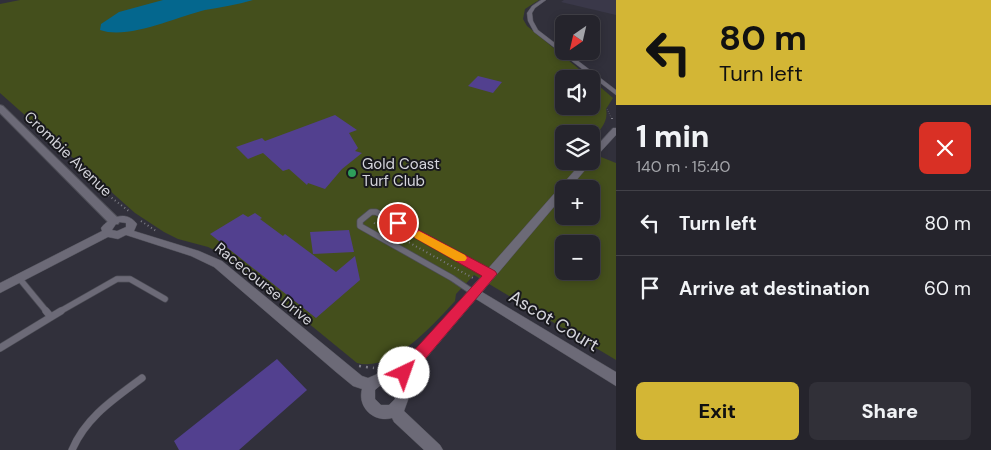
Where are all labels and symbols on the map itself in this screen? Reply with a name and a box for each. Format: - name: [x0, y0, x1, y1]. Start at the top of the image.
- north arrow: [555, 15, 600, 60]
- street label: Crombie Avenue: [20, 107, 116, 201]
- place label: Gold Coast Turf Club: [362, 154, 440, 191]
- marker: Gold Coast Turf Club: [346, 167, 358, 179]
- pin: [377, 202, 419, 244]
- street label: Racecourse Drive: [211, 238, 317, 330]
- street label: Ascot Court: [505, 285, 603, 357]
- position arrow: [377, 346, 429, 398]

